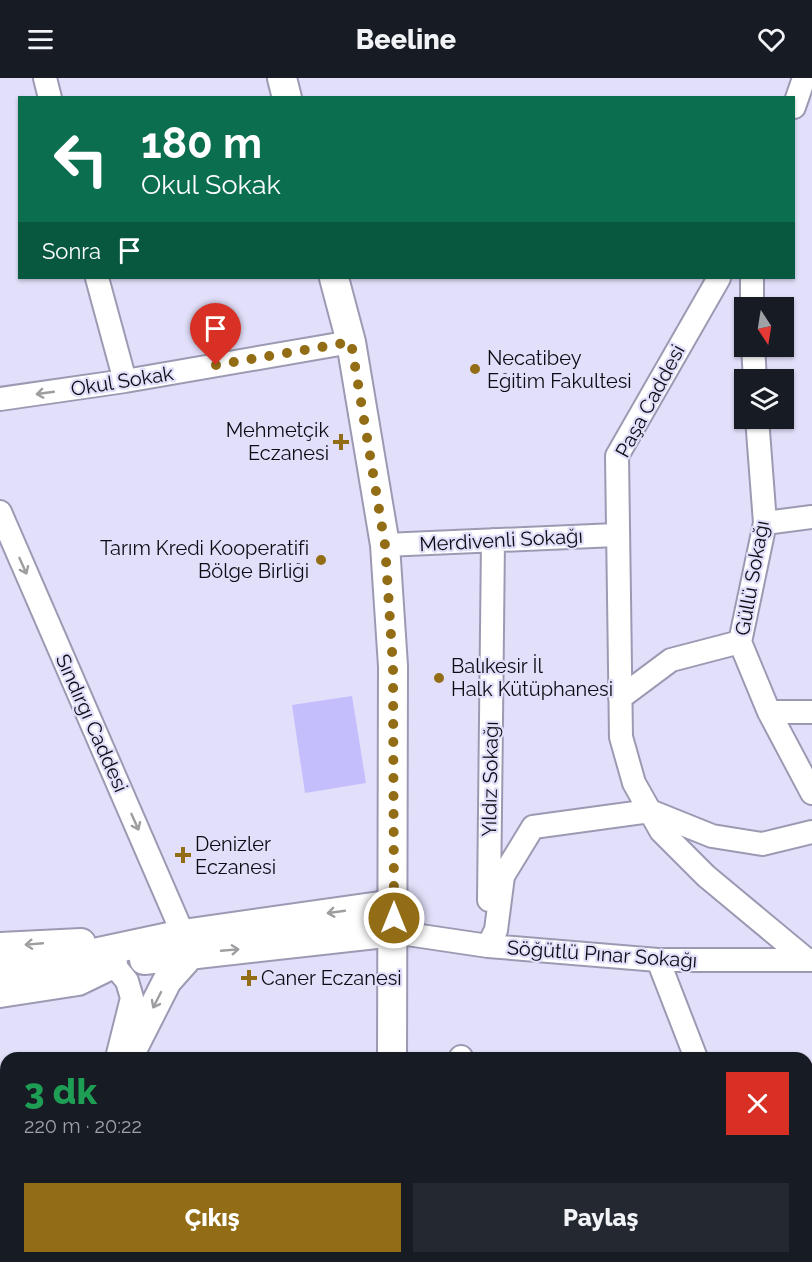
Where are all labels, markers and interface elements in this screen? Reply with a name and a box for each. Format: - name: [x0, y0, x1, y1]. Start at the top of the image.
- icon: menu: [24, 23, 57, 56]
- icon: heart: [755, 23, 788, 56]
- text: Beeline: [356, 24, 456, 55]
- text: 180 m: [141, 119, 262, 168]
- icon: left: [42, 120, 120, 198]
- text: Okul Sokak: [141, 169, 281, 200]
- icon: arrive: [113, 234, 146, 267]
- text: Sonra: [42, 238, 101, 264]
- north arrow: [734, 297, 794, 357]
- map controls: [734, 297, 794, 429]
- pin: [190, 303, 241, 365]
- icon: arrive: [199, 312, 232, 345]
- street label: Paşa Caddesi: [610, 341, 690, 461]
- place label: Necatibey Eğitim Fakultesi: [487, 346, 632, 393]
- street label: Okul Sokak: [69, 361, 175, 401]
- marker: Necatibey Eğitim Fakultesi: [468, 362, 482, 376]
- button: layers: [734, 369, 794, 429]
- one-way arrow: [35, 387, 55, 398]
- place label: Mehmetçik Eczanesi: [226, 418, 329, 465]
- marker: Mehmetçik Eczanesi: [334, 435, 348, 449]
- street label: Güllü Sokağı: [730, 519, 774, 637]
- street label: Merdivenli Sokağı: [419, 524, 583, 556]
- place label: Tarım Kredi Kooperatifi Bölge Birliği: [100, 536, 309, 583]
- marker: Tarım Kredi Kooperatifi Bölge Birliği: [314, 553, 328, 567]
- one-way arrow: [19, 557, 30, 575]
- street label: Sındırgı Caddesi: [51, 650, 133, 796]
- place label: Balıkesir İl Halk Kütüphanesi: [451, 653, 613, 701]
- marker: Balıkesir İl Halk Kütüphanesi: [432, 671, 446, 685]
- street label: Yıldız Sokağı: [477, 721, 503, 837]
- one-way arrow: [130, 812, 141, 830]
- place label: Denizler Eczanesi: [195, 832, 276, 879]
- marker: Denizler Eczanesi: [176, 848, 190, 862]
- position arrow: [362, 886, 426, 950]
- one-way arrow: [327, 907, 346, 918]
- street label: Söğütlü Pınar Sokağı: [506, 935, 698, 973]
- one-way arrow: [24, 939, 44, 950]
- one-way arrow: [219, 944, 239, 955]
- place label: Caner Eczanesi: [261, 966, 402, 990]
- marker: Caner Eczanesi: [242, 971, 256, 985]
- one-way arrow: [151, 991, 163, 1008]
- text: 3 dk: [24, 1070, 97, 1112]
- button: close: [726, 1072, 789, 1135]
- text: 220 m · 20:22: [24, 1114, 142, 1138]
- button: Çıkış: [24, 1183, 401, 1252]
- button: Paylaş: [413, 1183, 789, 1252]

